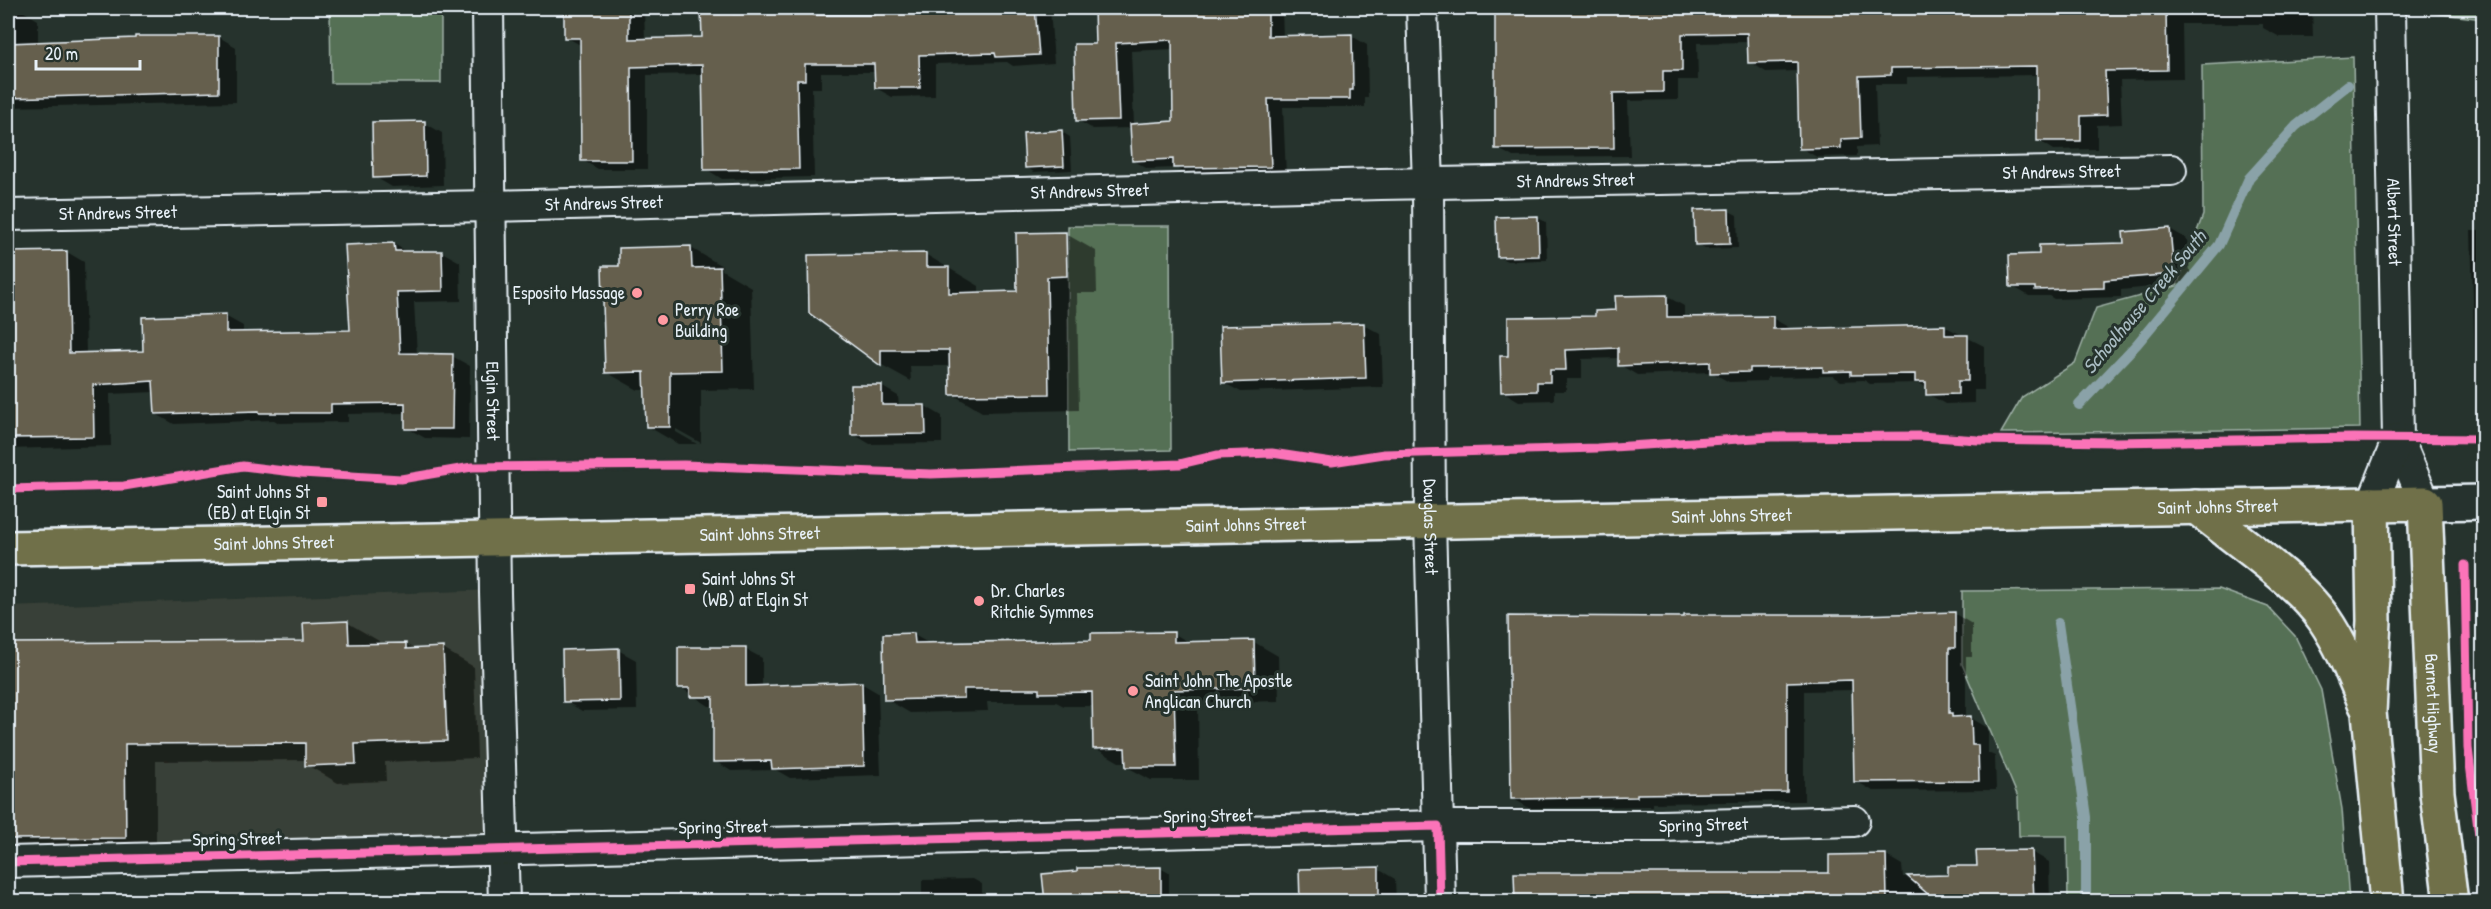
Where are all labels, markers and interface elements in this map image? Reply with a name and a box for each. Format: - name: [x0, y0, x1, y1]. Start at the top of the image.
- scale bar: [36, 33, 140, 71]
- text: 20 m: [45, 41, 78, 66]
- street label: St Andrews Street: [2002, 158, 2122, 185]
- street label: St Andrews Street: [1516, 166, 1636, 194]
- street label: St Andrews Street: [1030, 177, 1150, 205]
- street label: Albert Street: [2381, 178, 2408, 267]
- street label: St Andrews Street: [545, 189, 664, 217]
- street label: St Andrews Street: [59, 199, 178, 226]
- water label: Schoolhouse Creek South: [2076, 223, 2213, 379]
- place label: Esposito Massage: [513, 280, 625, 305]
- marker: Esposito Massage: [630, 286, 644, 300]
- place label: Perry Roe Building: [675, 297, 739, 343]
- marker: Perry Roe Building: [656, 313, 670, 327]
- street label: Elgin Street: [480, 361, 506, 441]
- place label: Saint Johns St (EB) at Elgin St: [207, 479, 311, 525]
- street label: Douglas Street: [1418, 479, 1444, 576]
- street label: Saint Johns Street: [2157, 493, 2279, 520]
- marker: Saint Johns St (EB) at Elgin St: [315, 495, 329, 509]
- street label: Saint Johns Street: [1671, 502, 1793, 529]
- street label: Saint Johns Street: [1185, 511, 1307, 538]
- street label: Saint Johns Street: [699, 520, 821, 547]
- street label: Saint Johns Street: [213, 529, 335, 556]
- place label: Saint Johns St (WB) at Elgin St: [702, 566, 809, 612]
- place label: Dr. Charles Ritchie Symmes: [991, 578, 1094, 624]
- marker: Saint Johns St (WB) at Elgin St: [683, 582, 697, 596]
- marker: Dr. Charles Ritchie Symmes: [972, 594, 986, 608]
- street label: Barnet Highway: [2419, 653, 2448, 754]
- place label: Saint John The Apostle Anglican Church: [1145, 668, 1293, 714]
- marker: Saint John The Apostle Anglican Church: [1126, 684, 1140, 698]
- street label: Spring Street: [1163, 802, 1254, 829]
- street label: Spring Street: [1659, 811, 1749, 838]
- street label: Spring Street: [678, 813, 769, 840]
- street label: Spring Street: [192, 825, 283, 852]

